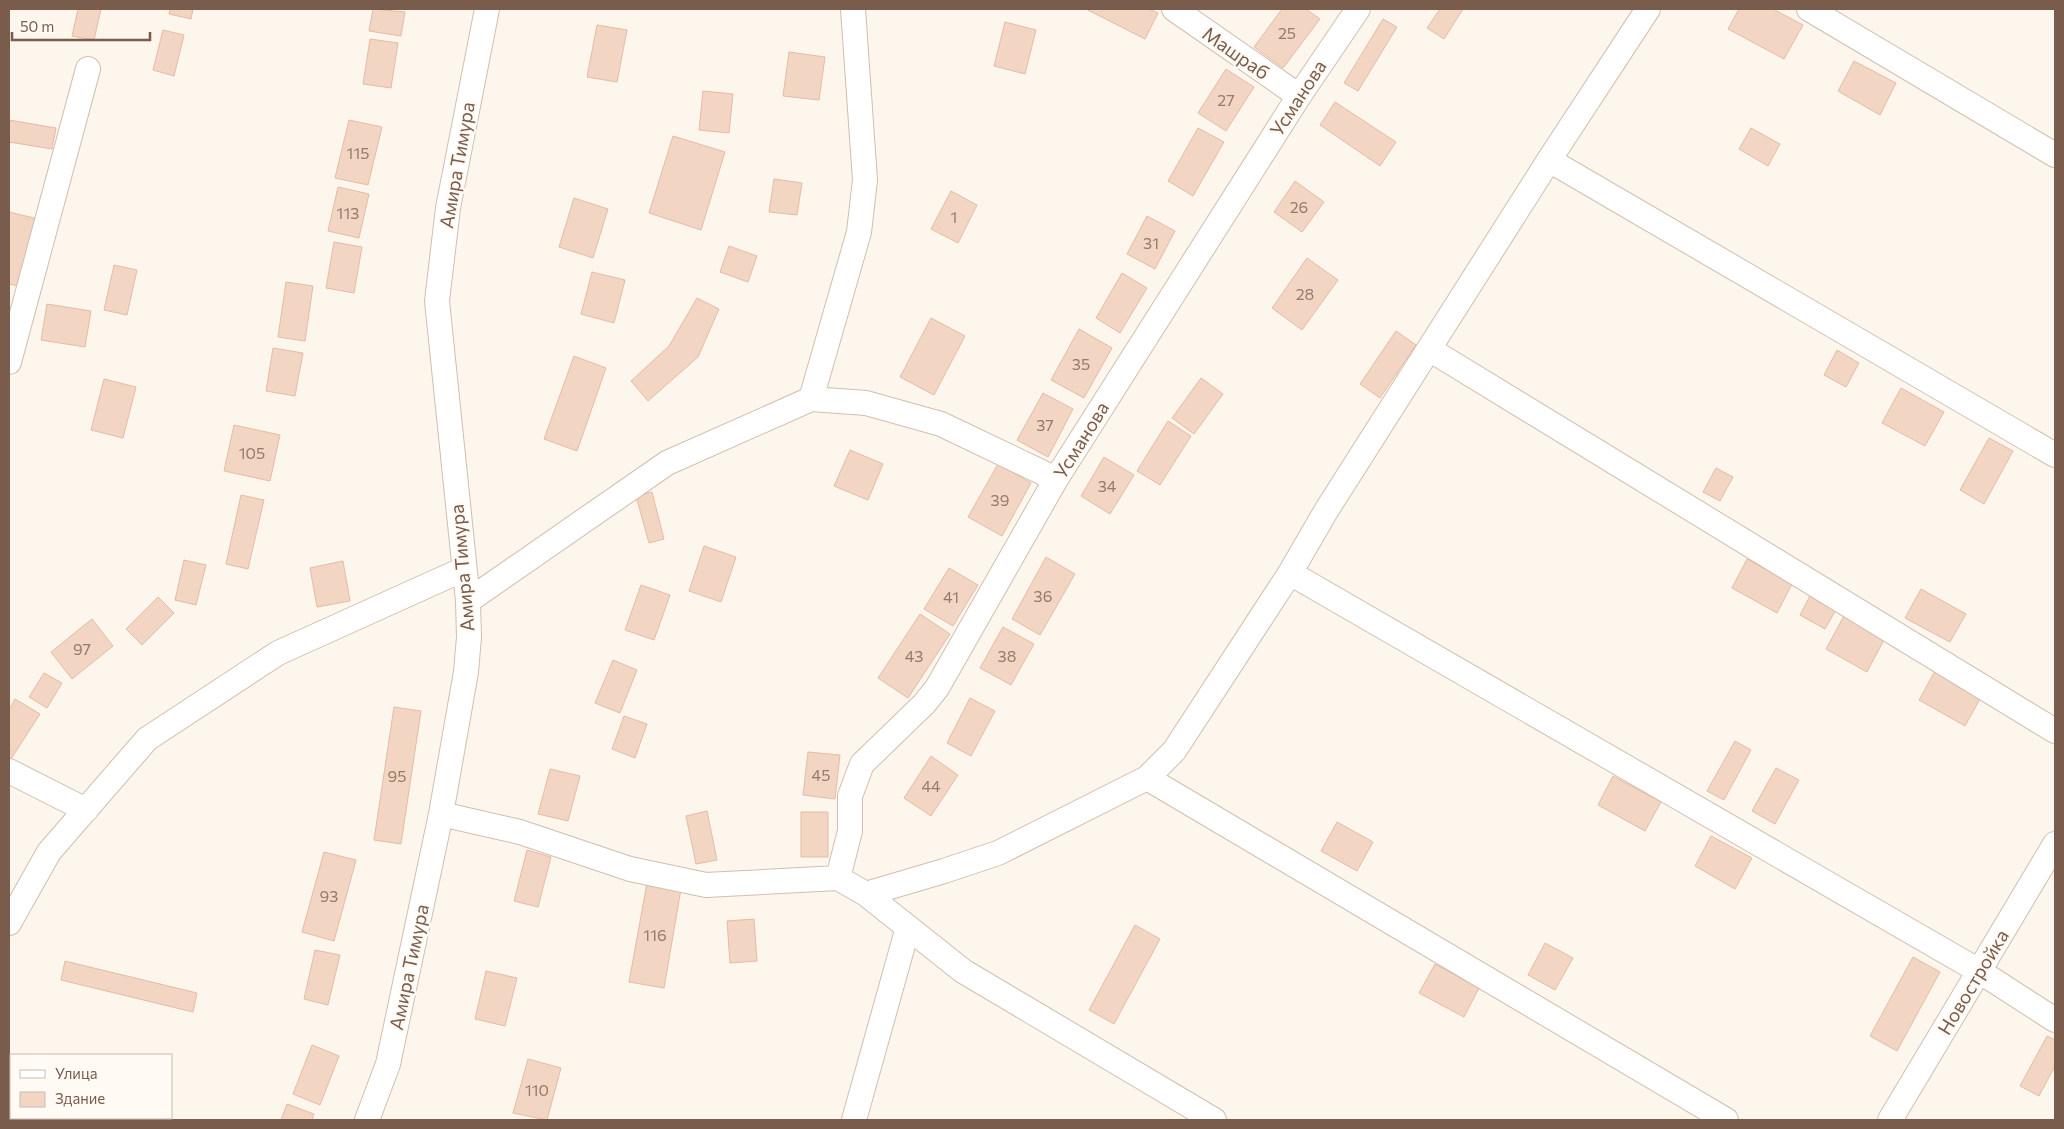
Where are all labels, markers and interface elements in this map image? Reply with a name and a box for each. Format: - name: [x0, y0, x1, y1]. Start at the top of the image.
- scale bar: [12, 10, 150, 42]
- text: 50 m: [20, 17, 54, 35]
- street label: Машраб: [1199, 21, 1274, 84]
- house number: 25: [1278, 23, 1296, 42]
- street label: Усманова: [1265, 55, 1331, 140]
- house number: 27: [1217, 90, 1235, 109]
- street label: Амира Тимура: [434, 100, 479, 230]
- house number: 115: [347, 143, 369, 162]
- house number: 26: [1290, 197, 1308, 216]
- house number: 113: [337, 203, 359, 222]
- house number: 1: [951, 207, 957, 226]
- house number: 31: [1143, 233, 1159, 252]
- house number: 28: [1296, 284, 1314, 303]
- house number: 35: [1072, 354, 1090, 373]
- street label: Усманова: [1048, 397, 1113, 482]
- house number: 37: [1036, 415, 1054, 434]
- house number: 105: [239, 443, 265, 462]
- house number: 34: [1098, 476, 1117, 495]
- house number: 39: [991, 490, 1009, 509]
- street label: Амира Тимура: [444, 503, 479, 633]
- house number: 36: [1034, 586, 1052, 605]
- house number: 41: [943, 587, 959, 606]
- house number: 97: [73, 639, 91, 658]
- house number: 43: [905, 646, 923, 665]
- house number: 38: [998, 646, 1016, 665]
- house number: 45: [812, 765, 830, 784]
- house number: 95: [388, 766, 406, 785]
- house number: 44: [921, 776, 941, 795]
- house number: 93: [320, 886, 338, 905]
- street label: Амира Тимура: [384, 902, 433, 1032]
- house number: 116: [643, 925, 667, 944]
- street label: Новостройка: [1932, 925, 2013, 1039]
- legend: [10, 1054, 172, 1119]
- text: Улица: [55, 1064, 97, 1082]
- house number: 110: [525, 1080, 549, 1099]
- text: Здание: [55, 1089, 105, 1107]

